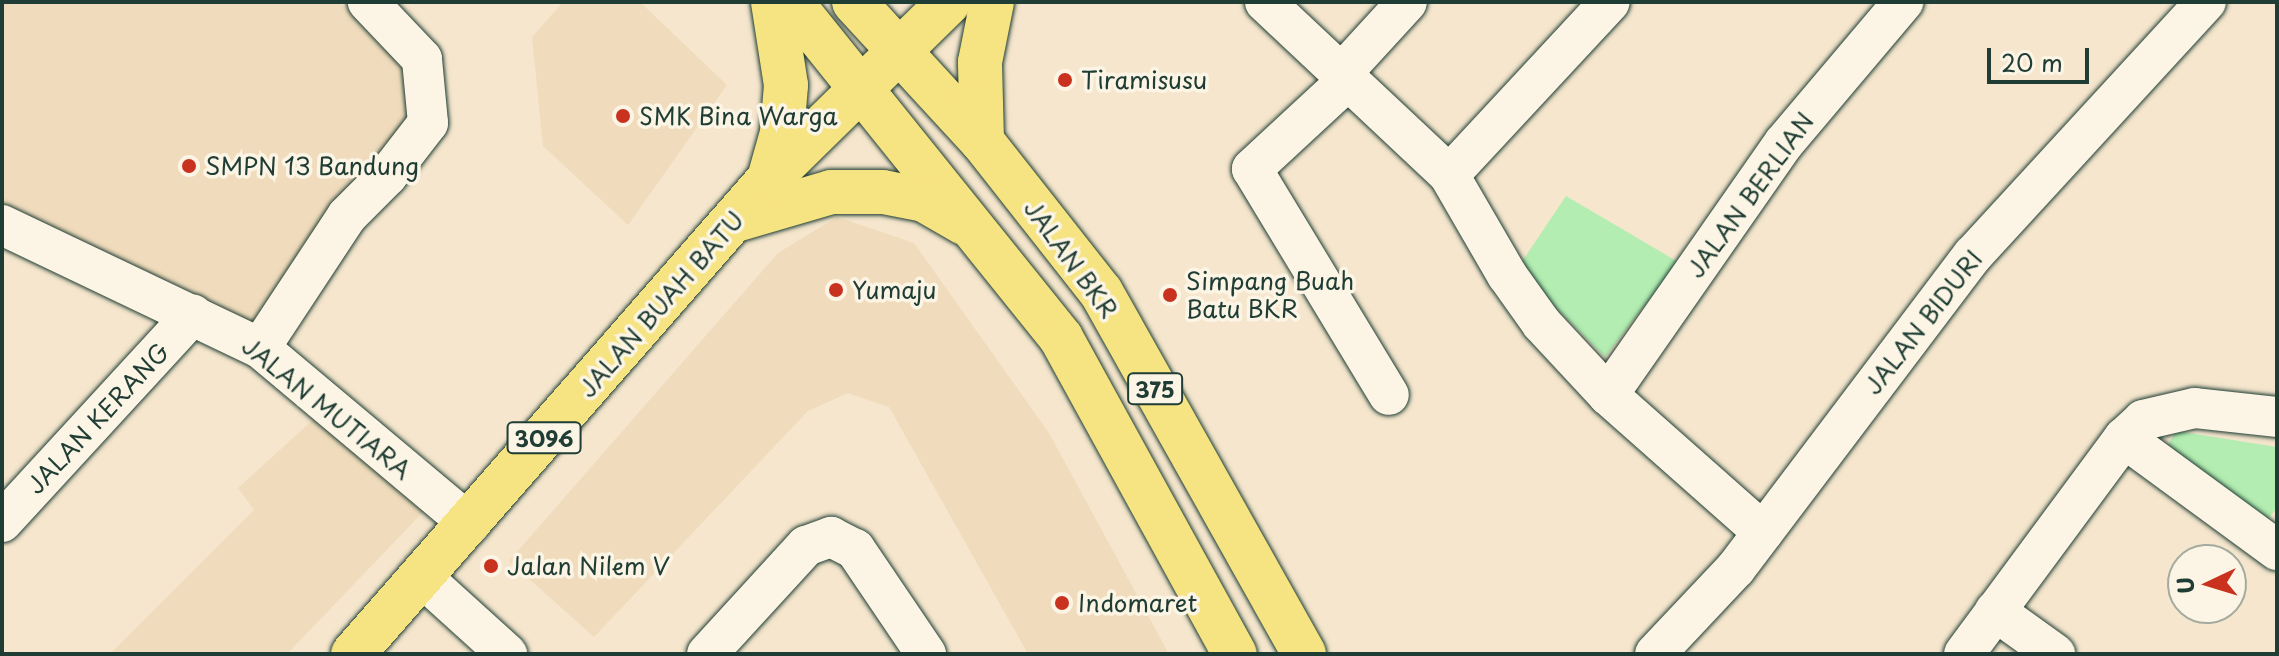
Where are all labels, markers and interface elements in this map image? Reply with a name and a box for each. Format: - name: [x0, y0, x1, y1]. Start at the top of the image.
- scale bar: [1991, 32, 2093, 82]
- text: 20 m: [2001, 44, 2063, 80]
- place label: Tiramisusu: [1081, 66, 1207, 94]
- marker: Tiramisusu: [1056, 71, 1074, 89]
- place label: SMK Bina Warga: [639, 102, 840, 130]
- marker: SMK Bina Warga: [614, 107, 632, 125]
- street label: JALAN BERLIAN: [1681, 107, 1819, 283]
- place label: SMPN 13 Bandung: [205, 152, 420, 180]
- marker: SMPN 13 Bandung: [180, 157, 198, 175]
- street label: JALAN BKR: [1018, 194, 1124, 324]
- street label: JALAN BUAH BATU: [572, 205, 750, 403]
- street label: JALAN BIDURI: [1858, 244, 1988, 400]
- place label: Simpang Buah Batu BKR: [1186, 267, 1355, 323]
- place label: Yumaju: [852, 276, 937, 304]
- marker: Yumaju: [827, 281, 845, 299]
- marker: Simpang Buah Batu BKR: [1161, 286, 1179, 304]
- street label: JALAN MUTIARA: [237, 331, 417, 485]
- street label: JALAN KERANG: [21, 337, 175, 499]
- road number: 375: [1127, 371, 1183, 407]
- road number: 3096: [506, 420, 582, 456]
- north arrow: [2167, 544, 2247, 624]
- place label: Jalan Nilem V: [507, 552, 672, 580]
- marker: Jalan Nilem V: [482, 557, 500, 575]
- text: U: [2168, 576, 2202, 595]
- place label: Indomaret: [1078, 589, 1197, 617]
- marker: Indomaret: [1053, 594, 1071, 612]

